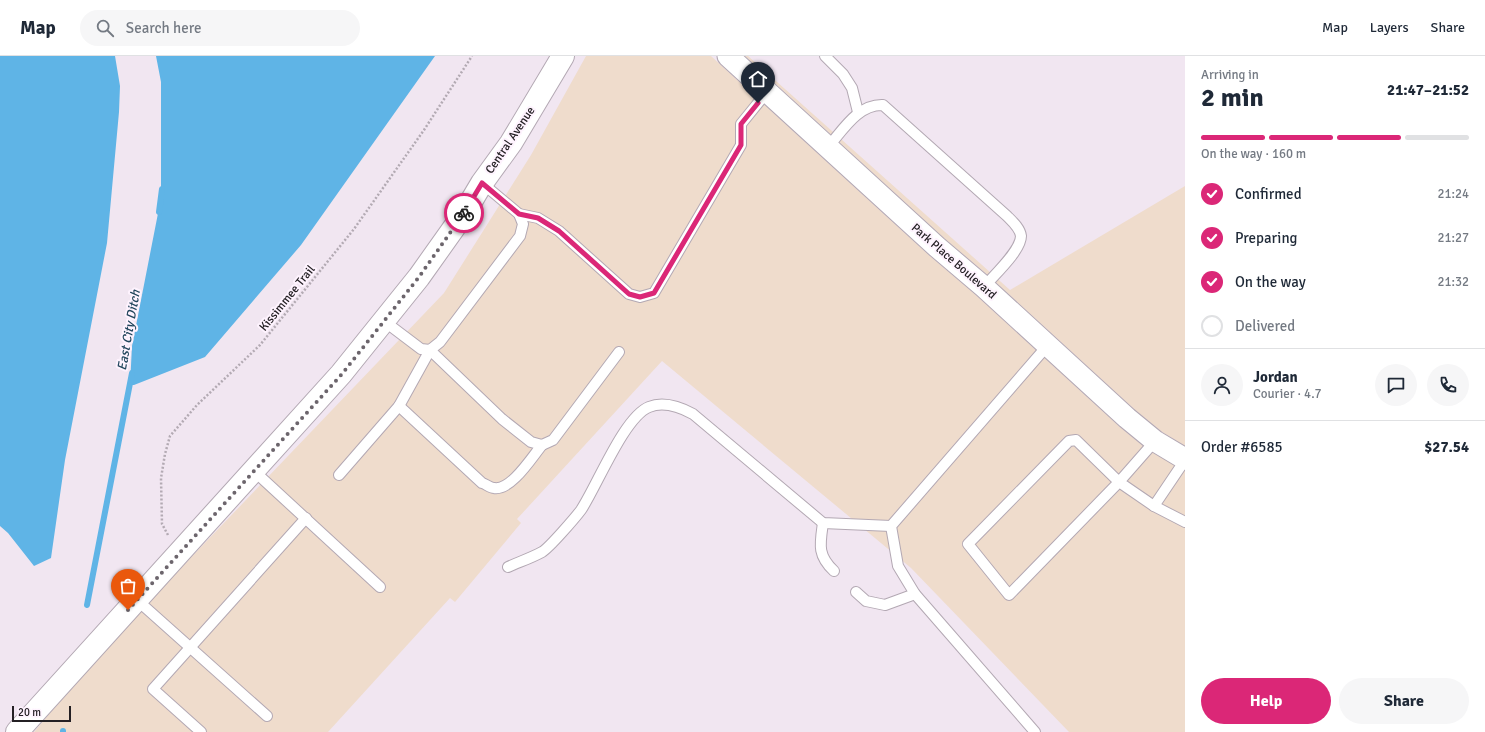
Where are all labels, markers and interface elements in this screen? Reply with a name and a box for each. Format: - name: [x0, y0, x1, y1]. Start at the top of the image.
- search box: [80, 10, 360, 46]
- text: Map: [20, 16, 56, 40]
- icon: search: [94, 17, 116, 39]
- text: Search here: [126, 19, 201, 37]
- text: Map: [1322, 19, 1348, 36]
- text: Layers: [1370, 19, 1409, 36]
- text: Share: [1431, 19, 1465, 36]
- pin: [741, 62, 775, 103]
- text: Arriving in: [1201, 67, 1259, 83]
- icon: home: [747, 68, 769, 90]
- text: 21:47–21:52: [1387, 81, 1469, 99]
- text: 2 min: [1201, 82, 1264, 114]
- street label: Central Avenue: [482, 104, 538, 177]
- text: On the way · 160 m: [1201, 146, 1306, 162]
- icon: check: [1201, 183, 1223, 205]
- text: Confirmed: [1235, 185, 1302, 203]
- text: 21:24: [1437, 186, 1469, 202]
- courier: [444, 193, 484, 233]
- icon: bike: [453, 202, 475, 224]
- street label: Park Place Boulevard: [908, 220, 999, 302]
- icon: check: [1201, 227, 1223, 249]
- text: Preparing: [1235, 229, 1298, 247]
- text: 21:27: [1437, 230, 1469, 246]
- street label: Kissimmee Trail: [256, 262, 319, 334]
- icon: check: [1201, 271, 1223, 293]
- text: On the way: [1235, 273, 1306, 291]
- text: 21:32: [1437, 274, 1469, 290]
- water label: East City Ditch: [114, 288, 144, 372]
- text: Delivered: [1235, 317, 1295, 335]
- button: person: [1201, 364, 1243, 406]
- button: chat: [1375, 364, 1417, 406]
- button: phone: [1427, 364, 1469, 406]
- text: Jordan: [1253, 368, 1298, 386]
- text: Courier · 4.7: [1253, 386, 1322, 402]
- text: Order #6585: [1201, 438, 1283, 456]
- text: $27.54: [1424, 438, 1469, 456]
- pin: [111, 569, 145, 610]
- icon: bag: [117, 575, 139, 597]
- button: Help: [1201, 678, 1331, 724]
- button: Share: [1339, 678, 1469, 724]
- scale bar: [12, 704, 71, 723]
- text: 20 m: [18, 706, 41, 719]

